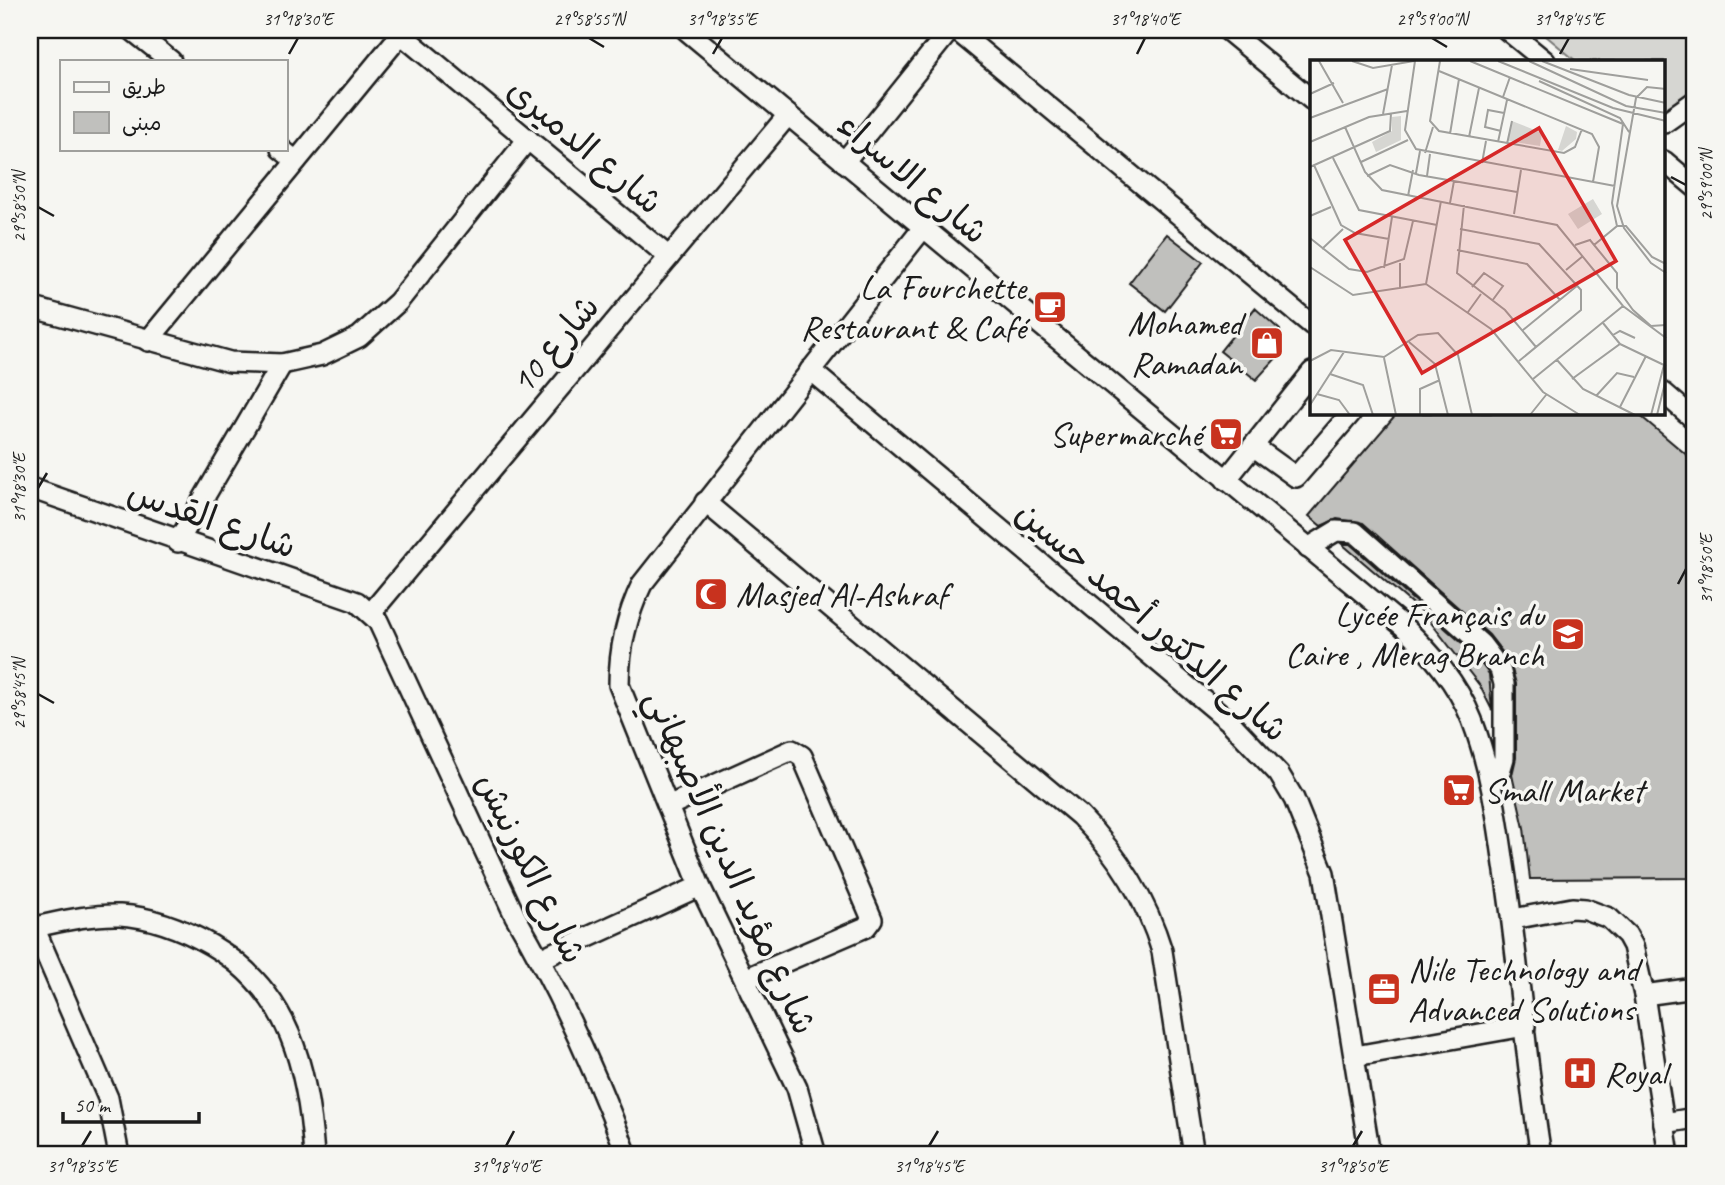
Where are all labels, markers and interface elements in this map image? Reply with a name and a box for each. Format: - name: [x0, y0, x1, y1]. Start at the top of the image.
- text: 31°18'30"E: [263, 8, 335, 30]
- text: 29°58'55"N: [554, 8, 628, 30]
- text: 31°18'35"E: [687, 8, 759, 30]
- text: 31°18'40"E: [1110, 8, 1182, 30]
- text: 29°59'00"N: [1397, 8, 1471, 30]
- text: 31°18'45"E: [1534, 8, 1606, 30]
- legend: [60, 60, 287, 150]
- inset map: [1310, 60, 1666, 415]
- street label: شارع الدميرى: [496, 68, 672, 226]
- text: طريق: [122, 74, 166, 100]
- street label: شارع الاسراء: [827, 102, 998, 256]
- text: مبنى: [122, 110, 161, 137]
- text: 29°59'00"N: [1695, 146, 1717, 220]
- text: 29°58'50"N: [8, 168, 30, 242]
- place label: La Fourchette Restaurant & Café: [800, 265, 1032, 350]
- street label: شارع 10: [501, 285, 611, 404]
- cafe icon: La Fourchette Restaurant & Café: [1031, 288, 1069, 326]
- place label: Mohamed Ramadan: [1128, 301, 1247, 386]
- shop icon: Mohamed Ramadan: [1248, 324, 1286, 362]
- place label: Supermarché: [1049, 412, 1208, 457]
- supermarket icon: Supermarché: [1207, 415, 1245, 453]
- text: 31°18'30"E: [8, 451, 30, 523]
- street label: شارع القدس: [121, 469, 302, 571]
- street label: شارع الدكتور أحمد حسين: [1005, 490, 1298, 753]
- text: 31°18'50"E: [1695, 532, 1717, 604]
- place label: Masjed Al-Ashraf: [736, 572, 954, 617]
- mosque icon: Masjed Al-Ashraf: [692, 575, 730, 613]
- place label: Lycée Français du Caire , Merag Branch: [1285, 592, 1546, 677]
- school or university icon: Lycée Français du Caire , Merag Branch: [1549, 615, 1587, 653]
- text: 29°58'45"N: [8, 655, 30, 729]
- street label: شارع مؤيد الدين الأصبهاني: [627, 682, 828, 1045]
- street label: شارع الكورنيش: [464, 765, 597, 972]
- place label: Small Market: [1484, 768, 1648, 813]
- supermarket icon: Small Market: [1440, 771, 1478, 809]
- place label: Nile Technology and Advanced Solutions: [1408, 947, 1644, 1032]
- office icon: Nile Technology and Advanced Solutions: [1365, 970, 1403, 1008]
- place label: Royal: [1604, 1051, 1672, 1096]
- hospital icon: Royal: [1561, 1054, 1599, 1092]
- scale bar: [63, 1080, 200, 1124]
- text: 50 m: [74, 1092, 112, 1118]
- text: 31°18'35"E: [47, 1155, 119, 1177]
- text: 31°18'40"E: [471, 1155, 543, 1177]
- text: 31°18'45"E: [894, 1155, 966, 1177]
- text: 31°18'50"E: [1318, 1155, 1390, 1177]

